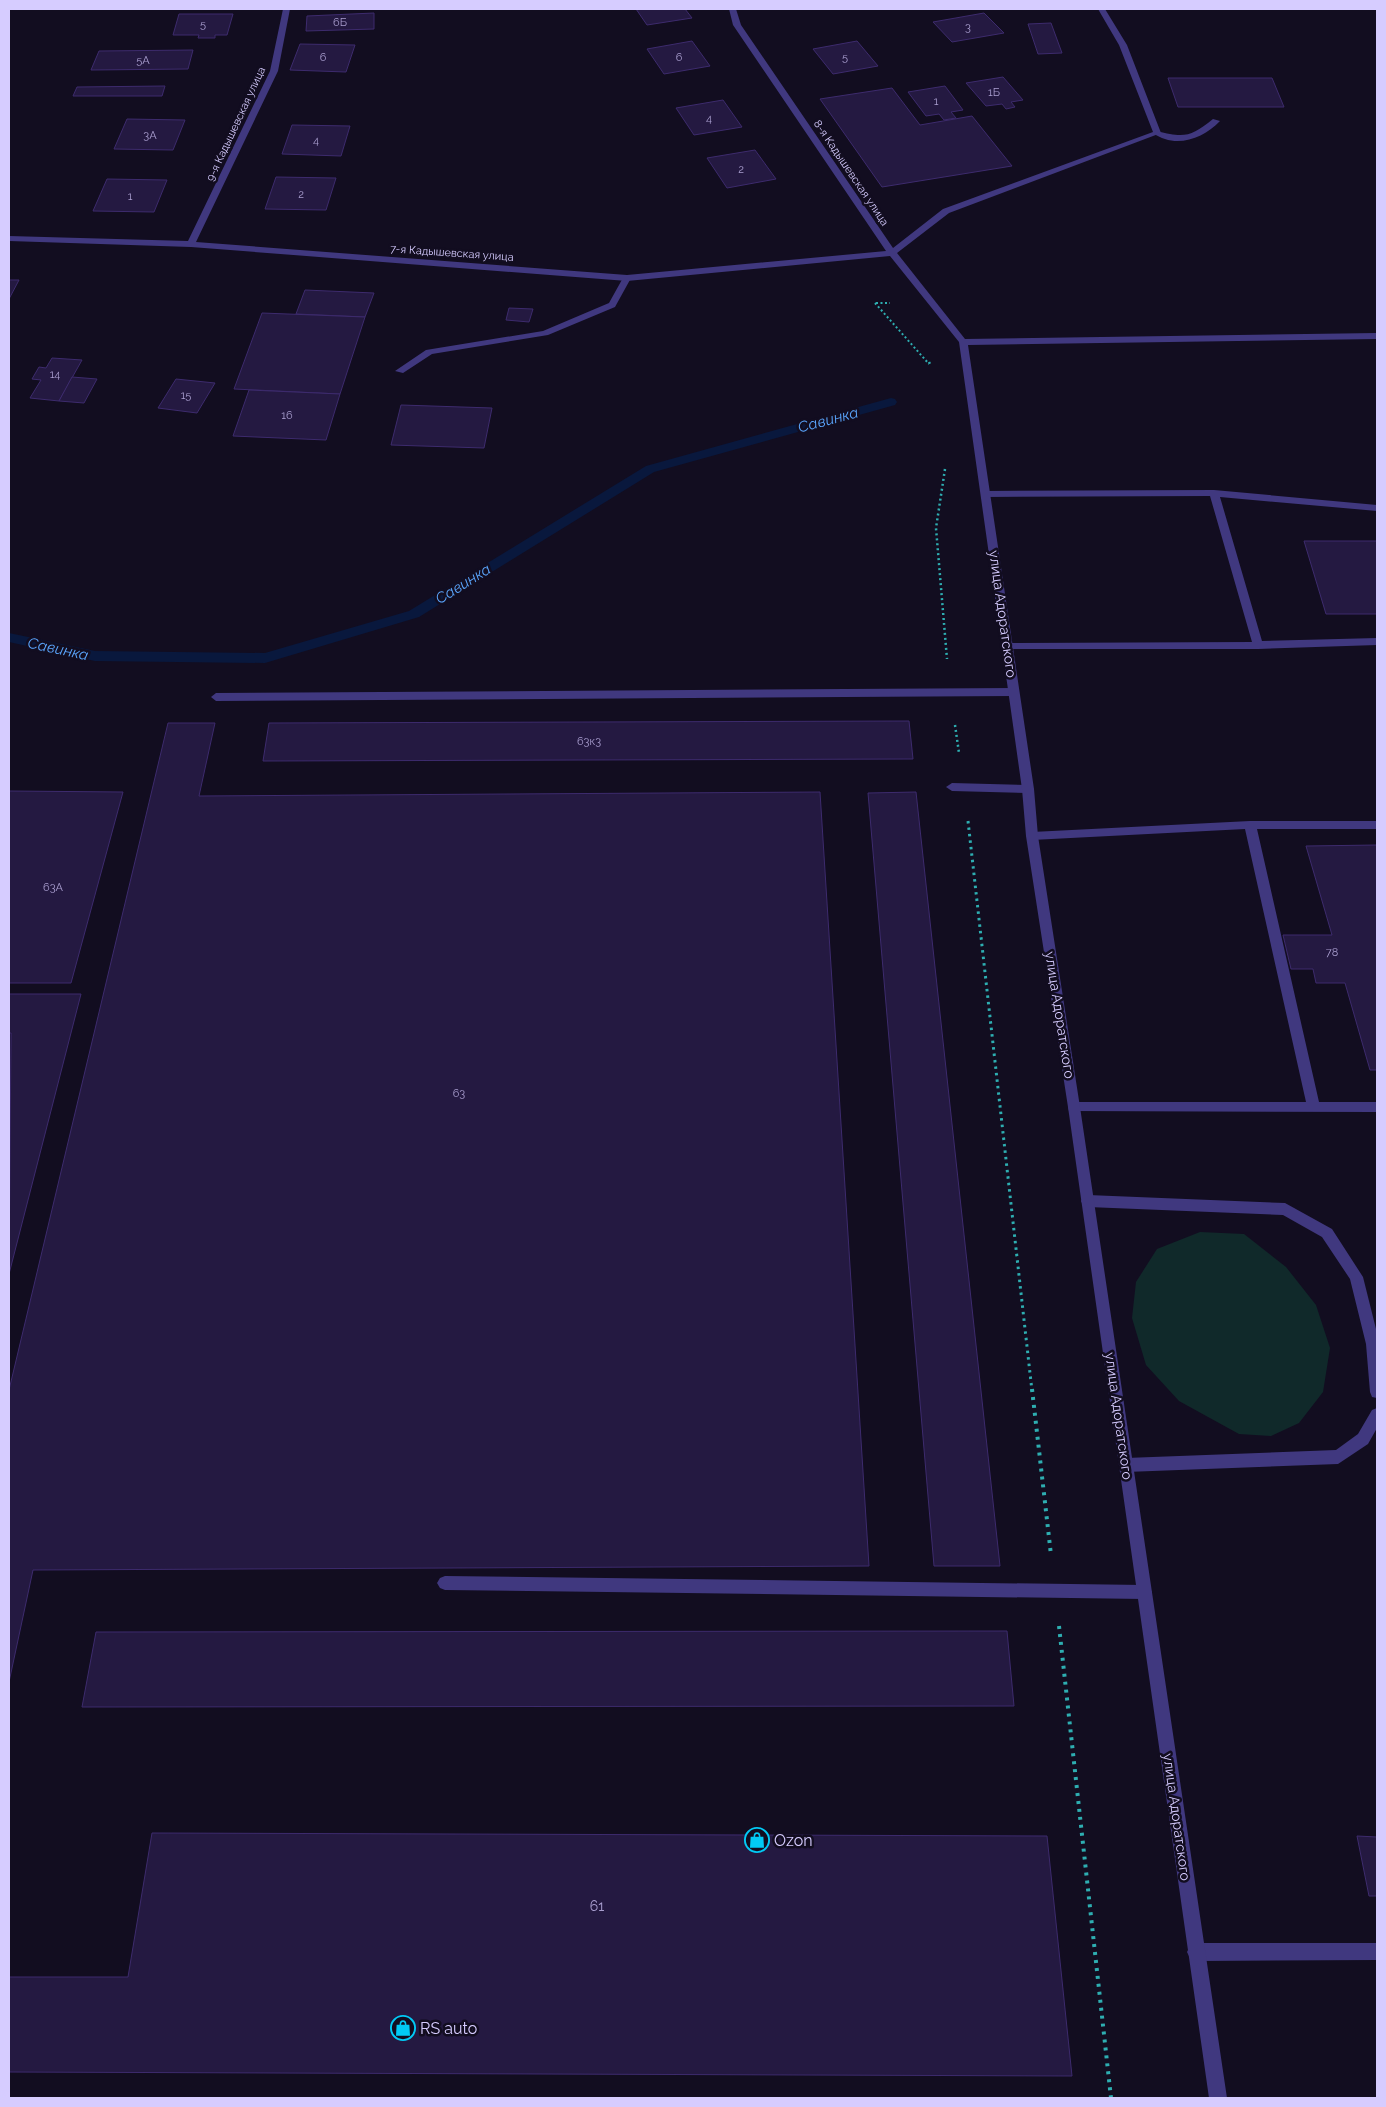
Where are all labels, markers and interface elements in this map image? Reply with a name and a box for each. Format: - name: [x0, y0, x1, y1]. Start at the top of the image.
- house number: 6Б: [333, 16, 347, 29]
- house number: 5: [200, 18, 206, 31]
- house number: 3: [965, 21, 971, 34]
- house number: 6: [320, 51, 327, 64]
- house number: 6: [676, 51, 683, 64]
- house number: 5: [842, 51, 848, 64]
- house number: 5А: [136, 54, 150, 67]
- street label: 9-я Кадышевская улица: [204, 65, 268, 183]
- house number: 1Б: [988, 86, 1000, 99]
- house number: 1: [934, 95, 939, 108]
- house number: 4: [706, 112, 712, 125]
- street label: 8-я Кадышевская улица: [811, 118, 891, 228]
- house number: 3А: [143, 129, 157, 142]
- house number: 4: [313, 134, 319, 147]
- house number: 2: [738, 163, 744, 176]
- house number: 2: [298, 188, 304, 201]
- house number: 1: [128, 190, 133, 203]
- street label: 7-я Кадышевская улица: [390, 242, 514, 264]
- house number: 14: [50, 368, 60, 381]
- house number: 15: [181, 389, 191, 402]
- water label: Савинка: [796, 403, 860, 437]
- house number: 16: [281, 409, 293, 422]
- street label: улица Адоратского: [986, 549, 1020, 679]
- water label: Савинка: [432, 560, 494, 608]
- water label: Савинка: [26, 634, 90, 664]
- house number: 63к3: [577, 735, 601, 748]
- house number: 63А: [43, 881, 64, 894]
- house number: 78: [1326, 946, 1338, 959]
- street label: улица Адоратского: [1042, 950, 1078, 1080]
- house number: 63: [453, 1087, 465, 1100]
- street label: улица Адоратского: [1102, 1351, 1136, 1481]
- street label: улица Адоратского: [1160, 1752, 1194, 1882]
- shop icon: Ozon: [744, 1827, 770, 1853]
- place label: Ozon: [774, 1831, 813, 1850]
- house number: 61: [590, 1898, 604, 1914]
- shop icon: RS auto: [390, 2015, 416, 2041]
- place label: RS auto: [420, 2019, 477, 2038]

